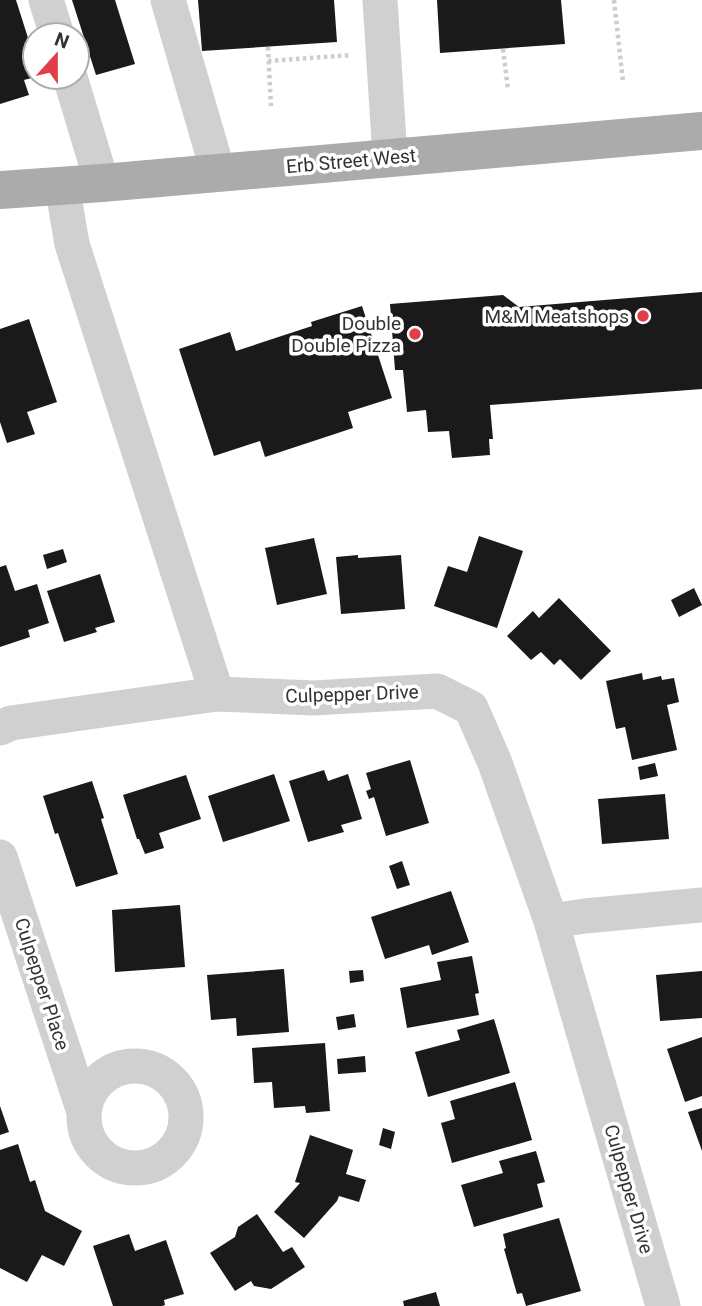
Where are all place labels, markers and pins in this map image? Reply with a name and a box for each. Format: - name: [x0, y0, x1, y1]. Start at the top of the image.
- place label: M&M Meatshops: [484, 305, 629, 328]
- marker: M&M Meatshops: [635, 308, 651, 324]
- place label: Double Double Pizza: [291, 312, 401, 357]
- marker: Double Double Pizza: [407, 326, 423, 342]

